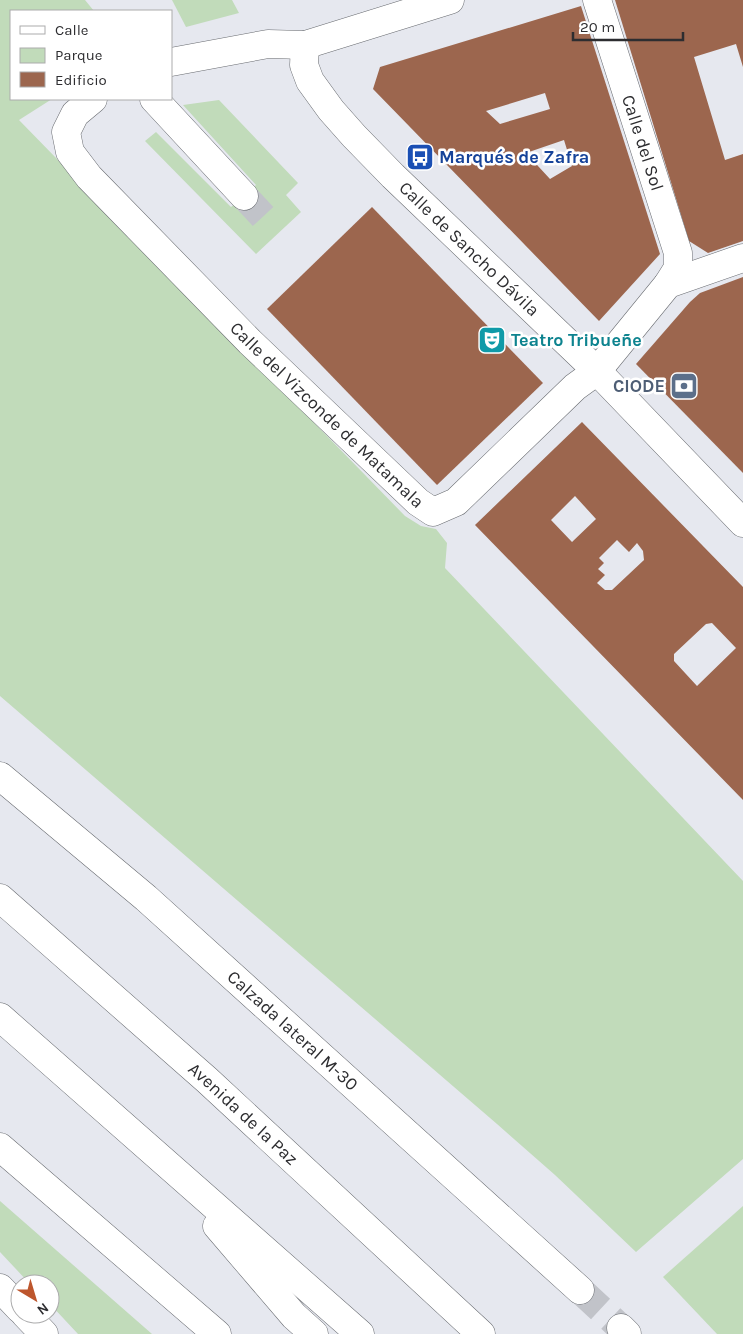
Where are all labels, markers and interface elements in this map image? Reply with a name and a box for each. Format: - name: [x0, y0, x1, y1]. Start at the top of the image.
- legend: [10, 10, 172, 100]
- scale bar: [573, 10, 683, 42]
- text: 20 m: [580, 18, 615, 36]
- text: Calle: [55, 21, 89, 39]
- text: Parque: [55, 46, 103, 64]
- text: Edificio: [55, 71, 107, 89]
- street label: Calle del Sol: [617, 92, 668, 194]
- bus stop icon: Marqués de Zafra: [405, 142, 435, 172]
- place label: Marqués de Zafra: [439, 146, 589, 168]
- street label: Calle de Sancho Dávila: [394, 177, 544, 321]
- street label: Calle del Vizconde de Matamala: [225, 317, 429, 513]
- theatre icon: Teatro Tribueñe: [477, 325, 507, 355]
- place label: Teatro Tribueñe: [511, 329, 642, 351]
- bank icon: CIODE: [669, 371, 699, 401]
- place label: CIODE: [613, 375, 665, 397]
- street label: Calzada lateral M-30: [223, 966, 363, 1095]
- street label: Avenida de la Paz: [184, 1058, 302, 1170]
- north arrow: [10, 1274, 60, 1324]
- text: N: [34, 1299, 52, 1319]

